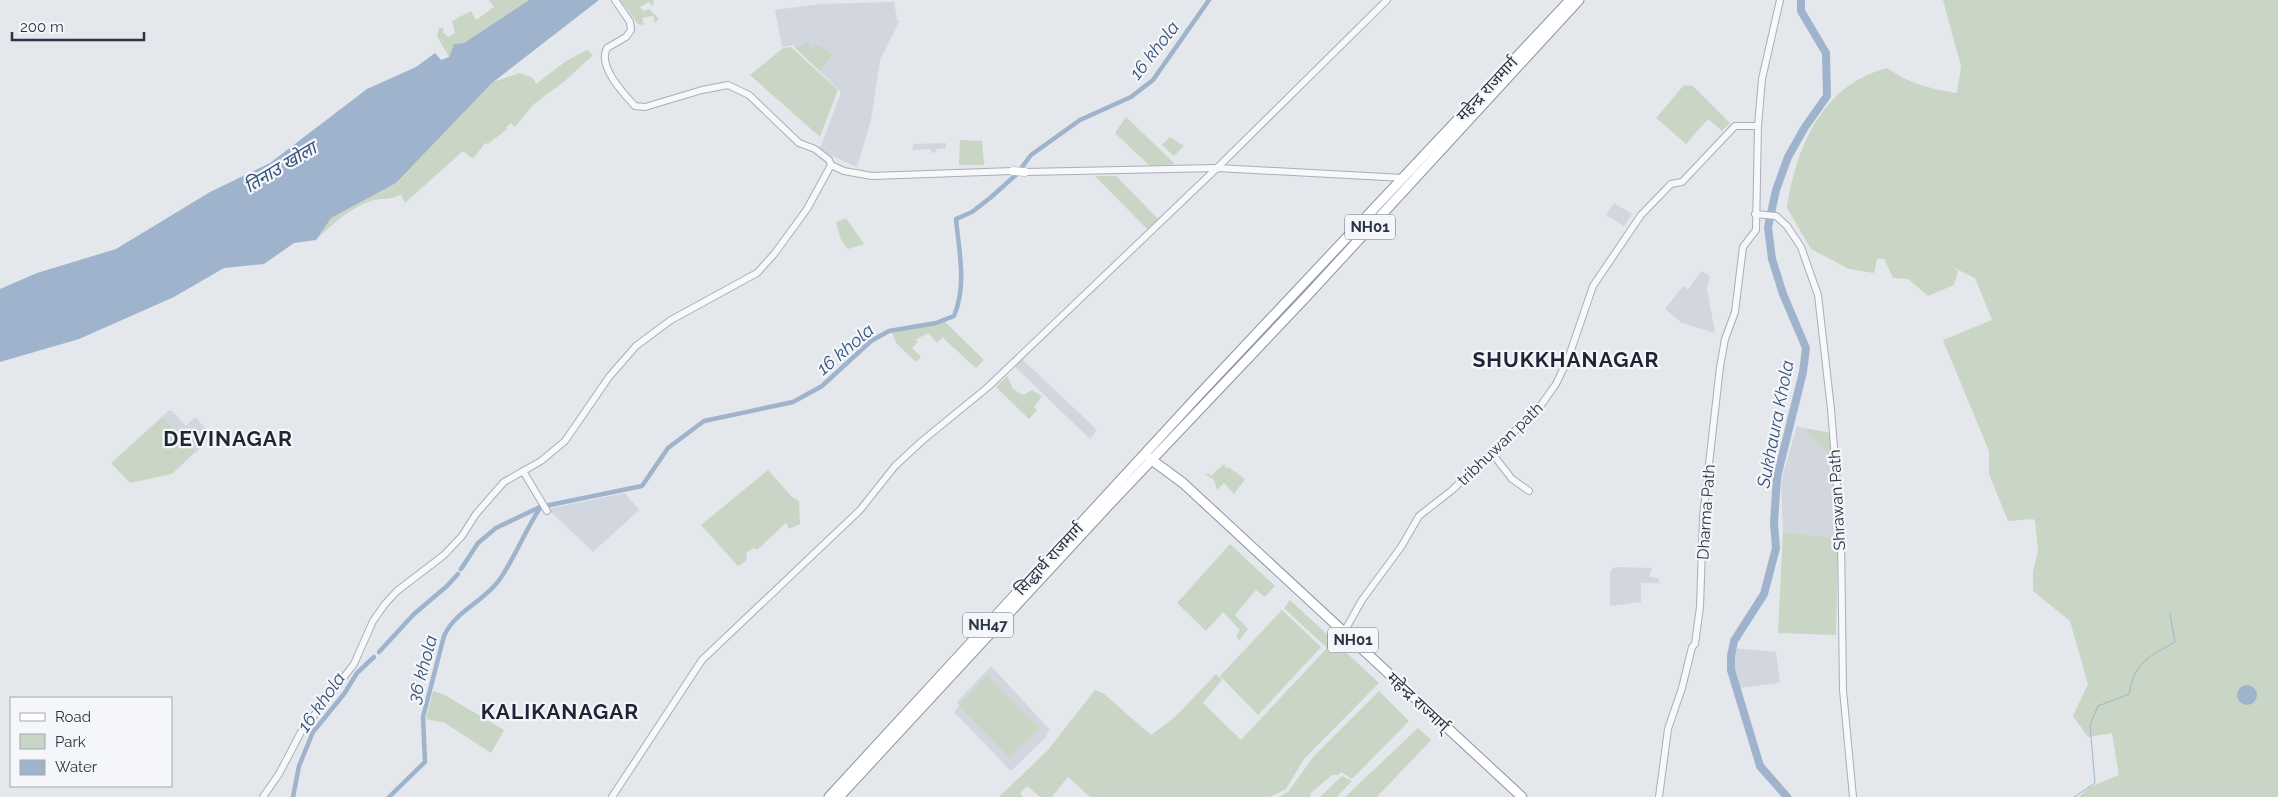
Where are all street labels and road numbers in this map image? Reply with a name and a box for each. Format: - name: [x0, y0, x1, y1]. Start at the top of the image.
- street label: महेन्द्र राजमार्ग: [1452, 52, 1522, 125]
- road number: NH01: [1345, 214, 1395, 240]
- street label: tribhuwan path: [1453, 399, 1547, 489]
- street label: Shrawan Path: [1825, 449, 1849, 551]
- street label: Dharma Path: [1693, 464, 1719, 560]
- street label: सिद्धार्थ राजमार्ग: [1011, 518, 1088, 599]
- road number: NH47: [963, 612, 1013, 638]
- road number: NH01: [1328, 628, 1378, 652]
- street label: महेन्द्र राज्मार्ग्: [1382, 668, 1455, 738]

